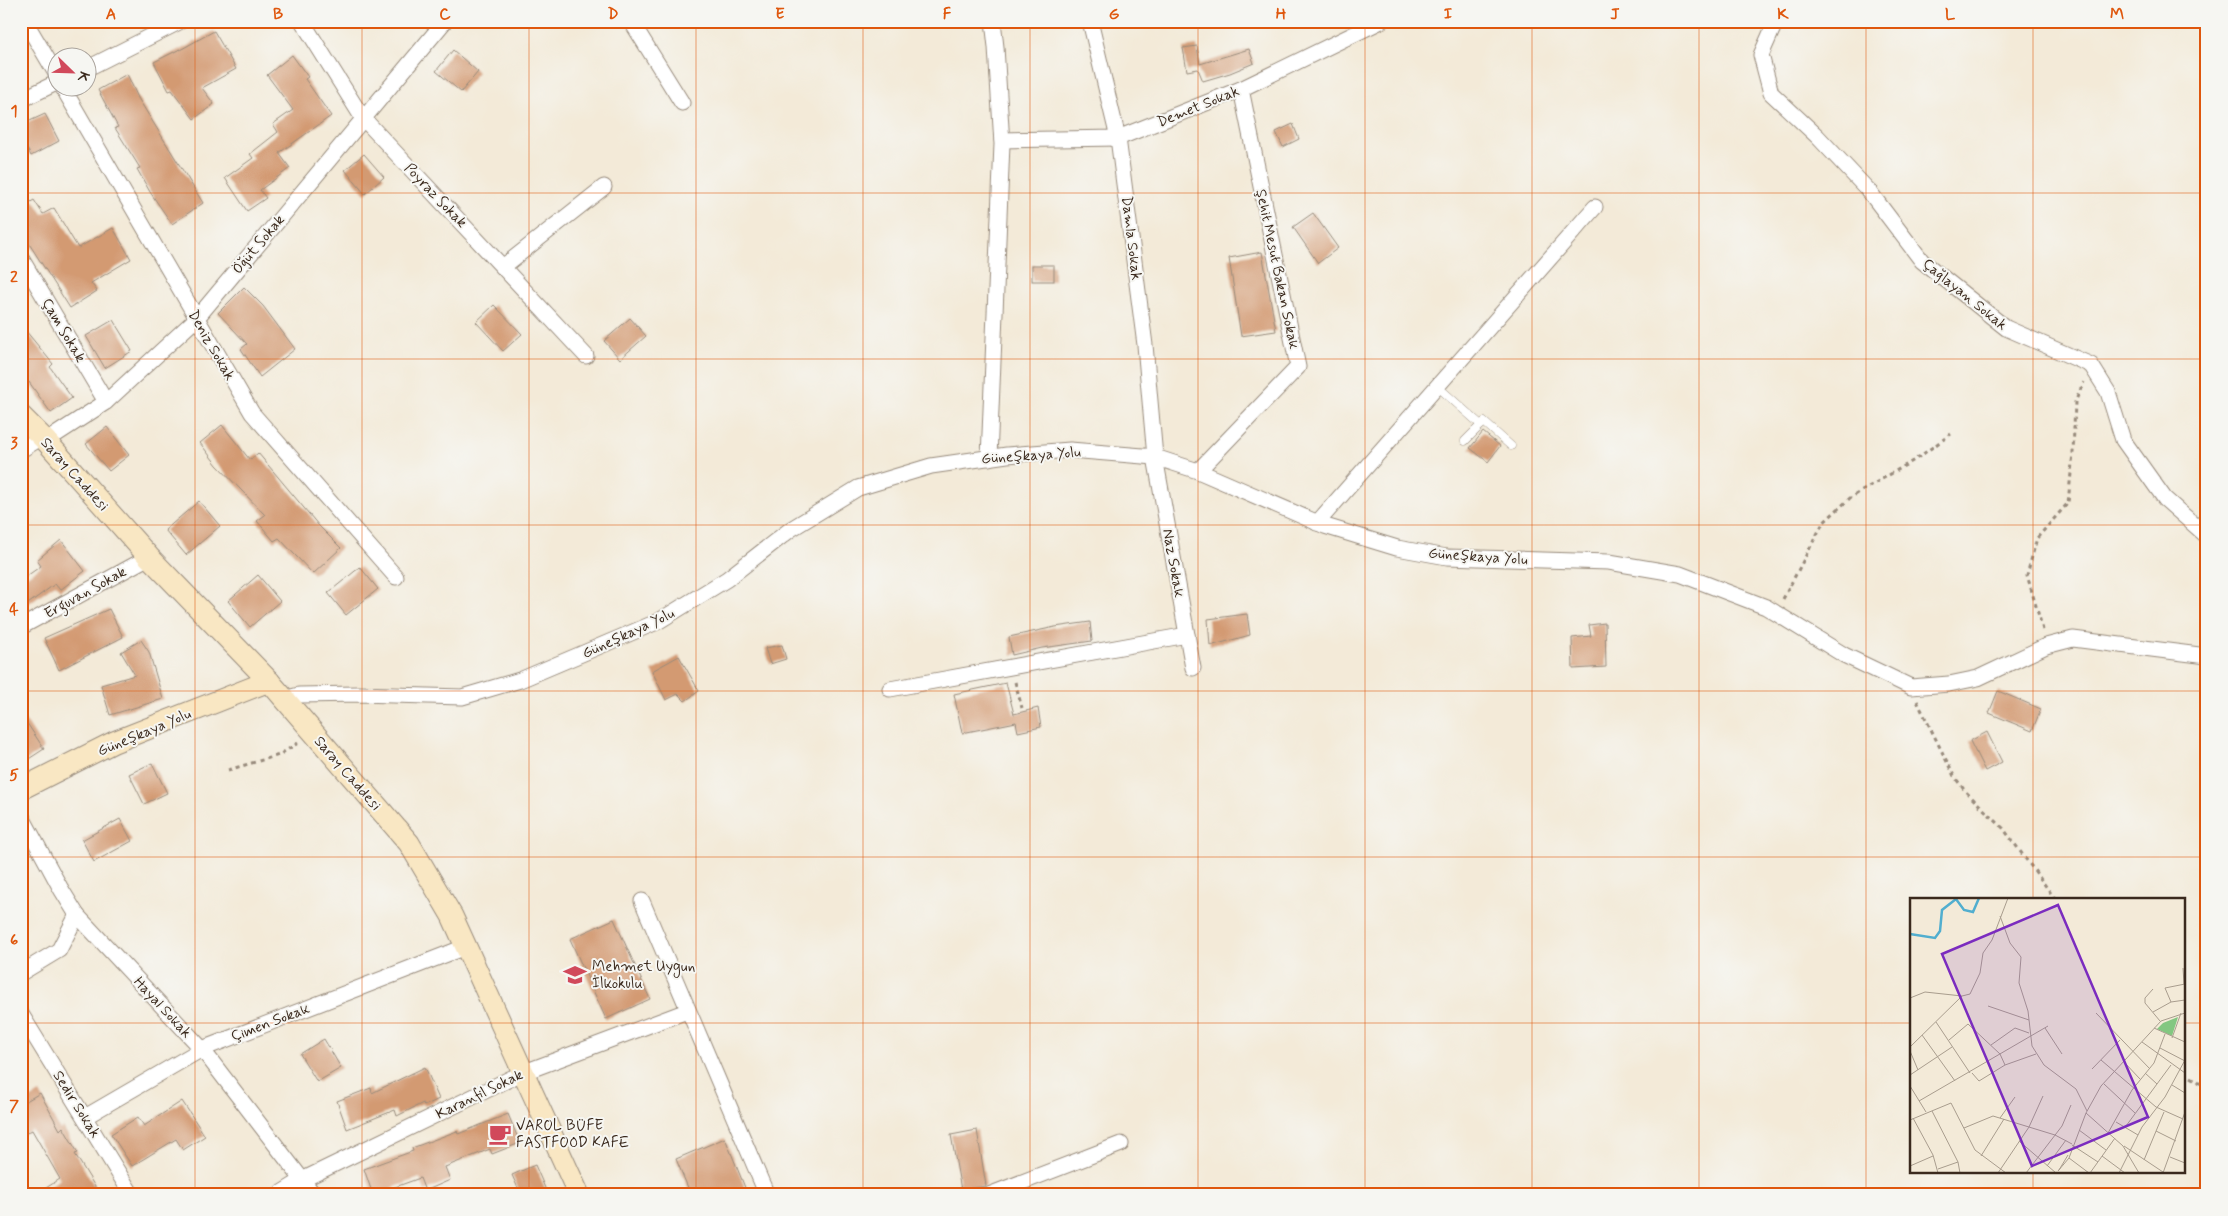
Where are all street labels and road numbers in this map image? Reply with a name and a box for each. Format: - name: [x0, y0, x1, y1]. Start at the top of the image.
- street label: Demet Sokak: [1154, 81, 1242, 132]
- street label: Poyraz Sokak: [399, 159, 471, 233]
- street label: Şehit Mesut Bakan Sokak: [1250, 187, 1304, 352]
- street label: Damla Sokak: [1116, 195, 1146, 281]
- street label: Öğüt Sokak: [228, 210, 290, 279]
- street label: Çağlayan Sokak: [1918, 254, 2011, 335]
- street label: Çam Sokak: [36, 295, 90, 367]
- street label: Deniz Sokak: [183, 307, 239, 384]
- street label: Saray Caddesi: [36, 433, 113, 516]
- street label: Güneşkaya Yolu: [981, 443, 1082, 469]
- street label: Naz Sokak: [1157, 527, 1189, 600]
- street label: Güneşkaya Yolu: [1427, 544, 1529, 570]
- street label: Erguvan Sokak: [41, 562, 131, 625]
- street label: Güneşkaya Yolu: [579, 604, 678, 664]
- street label: Güneşkaya Yolu: [95, 704, 194, 762]
- street label: Saray Caddesi: [309, 732, 385, 815]
- street label: Hayal Sokak: [129, 973, 196, 1043]
- street label: Çimen Sokak: [228, 999, 313, 1047]
- street label: Karanfil Sokak: [433, 1065, 527, 1125]
- street label: Sedir Sokak: [48, 1067, 105, 1142]

